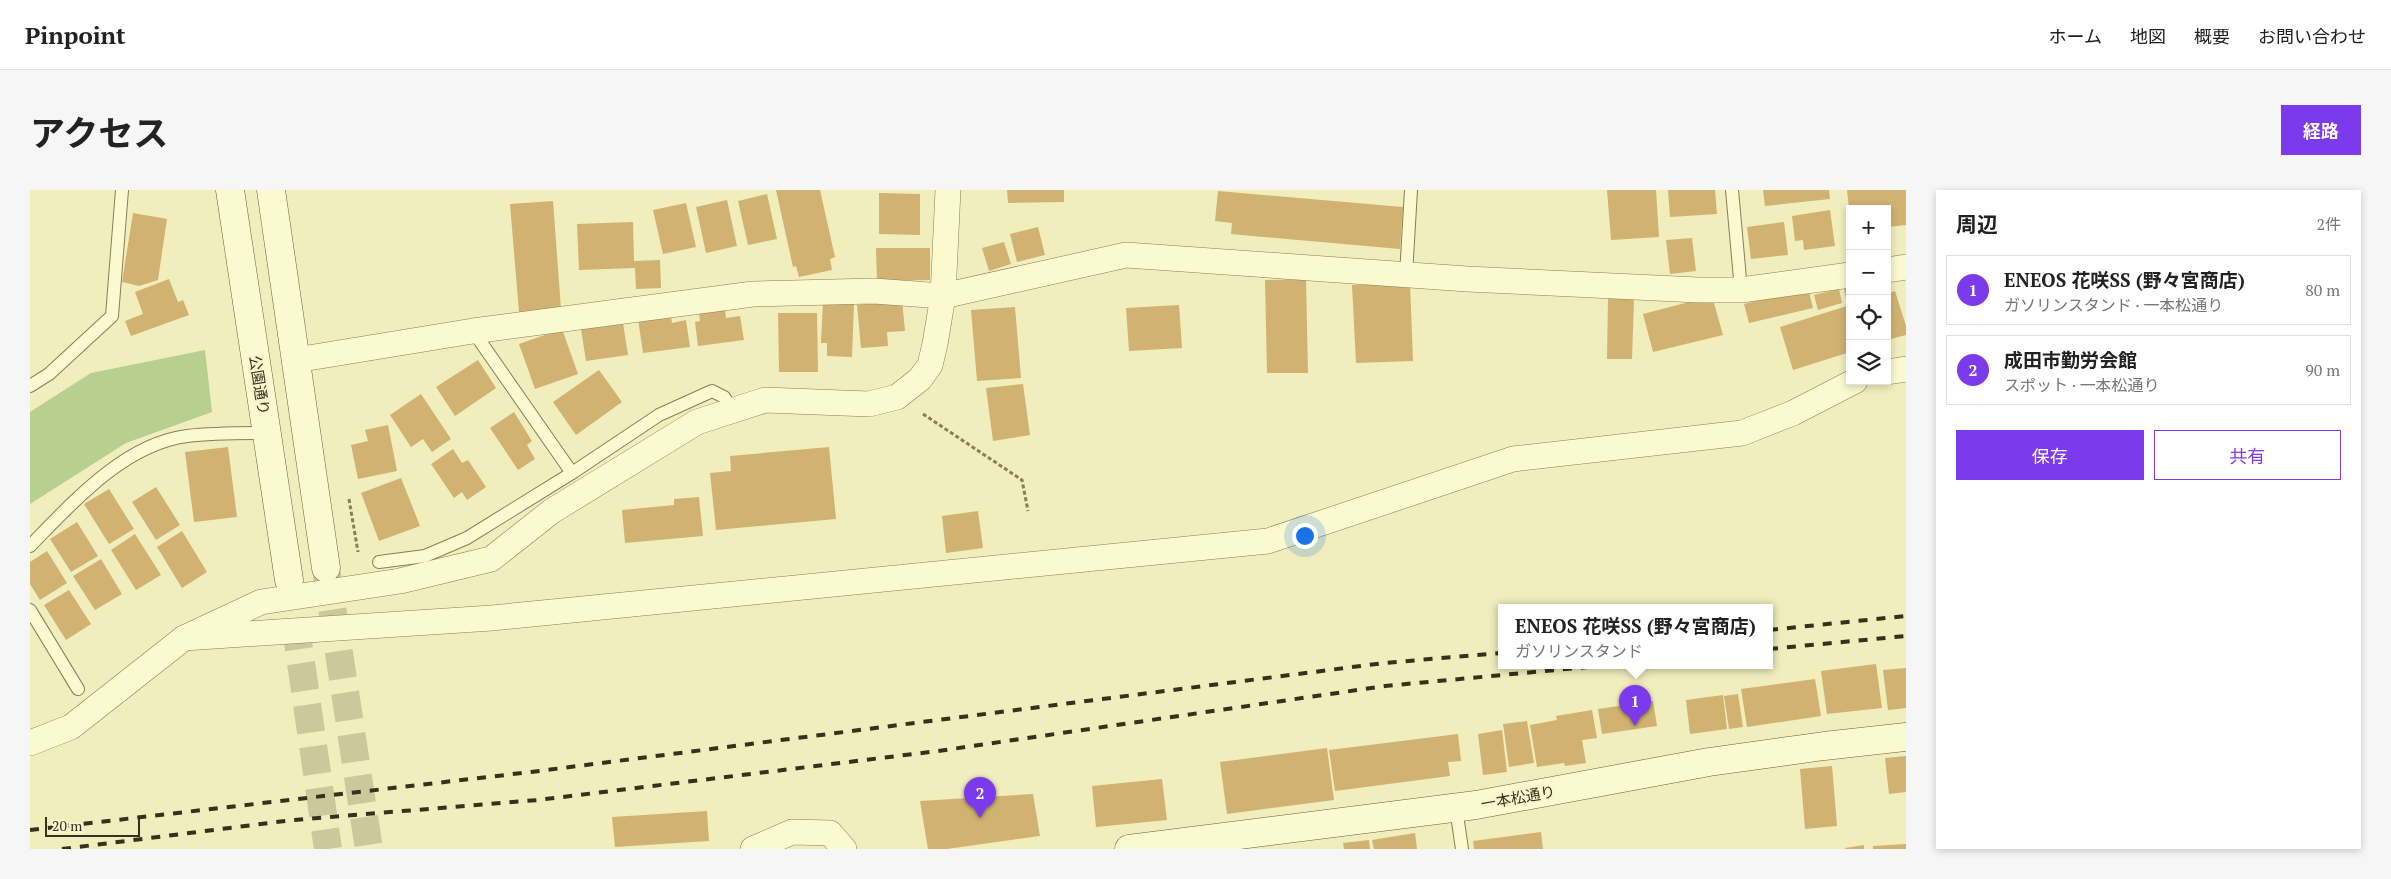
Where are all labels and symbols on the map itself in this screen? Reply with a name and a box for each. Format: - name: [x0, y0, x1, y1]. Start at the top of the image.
- street label: 公園通り: [245, 354, 275, 416]
- your location: [1292, 523, 1318, 549]
- pin: 1: [1619, 685, 1651, 726]
- pin: 2: [964, 777, 996, 818]
- street label: 一本松通り: [1479, 781, 1557, 813]
- scale bar: [45, 814, 140, 837]

